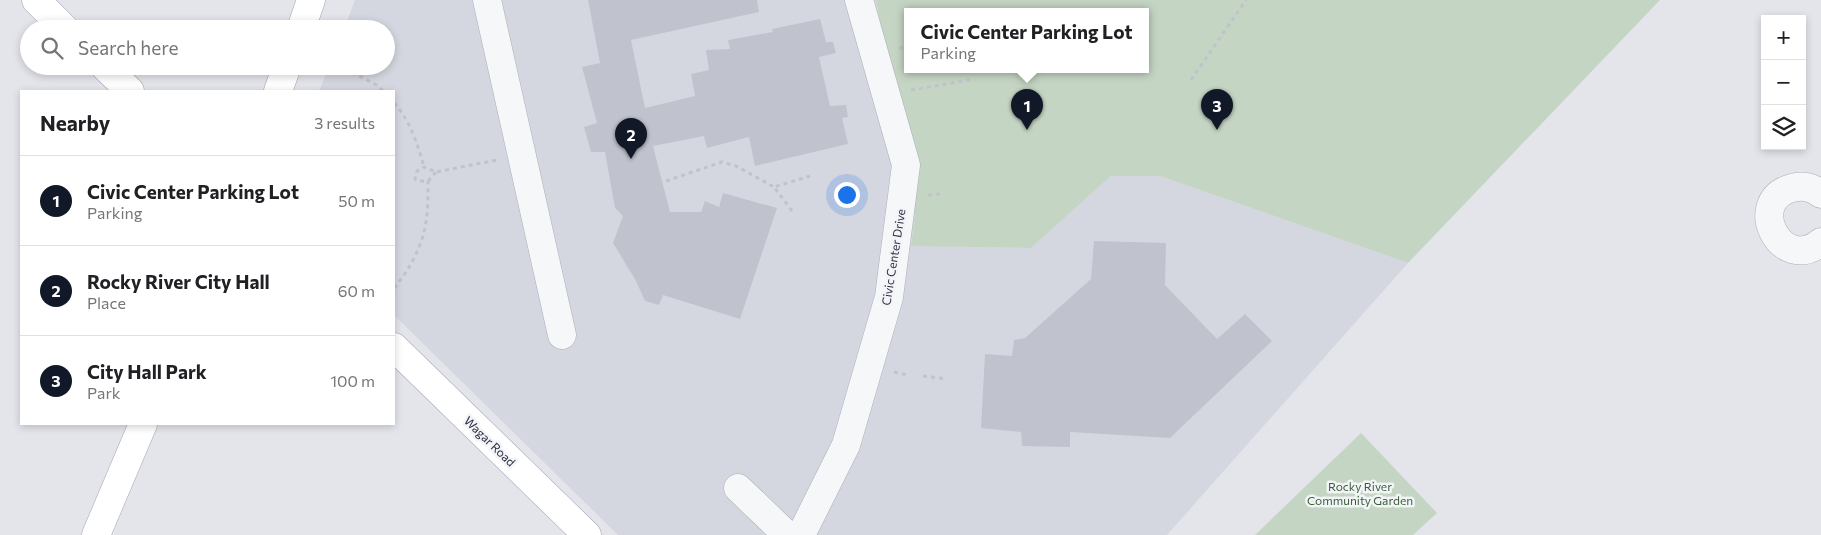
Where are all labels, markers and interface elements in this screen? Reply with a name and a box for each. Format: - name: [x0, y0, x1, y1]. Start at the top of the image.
- popup: [904, 8, 1149, 73]
- map controls: [1761, 15, 1806, 150]
- button: +: [1761, 15, 1806, 60]
- search box: [20, 20, 395, 75]
- text: Civic Center Parking Lot: [921, 20, 1132, 43]
- icon: search: [38, 34, 66, 62]
- text: Search here: [78, 36, 178, 59]
- text: Parking: [921, 43, 976, 62]
- button: −: [1761, 60, 1806, 105]
- pin: 1: [1011, 89, 1043, 130]
- pin: 3: [1201, 89, 1233, 130]
- button: layers: [1761, 105, 1806, 150]
- text: Nearby: [40, 110, 110, 135]
- text: 3 results: [314, 113, 375, 132]
- pin: 2: [615, 118, 647, 159]
- text: Civic Center Parking Lot: [87, 180, 299, 203]
- your location: [834, 182, 860, 208]
- text: 1: [52, 191, 60, 210]
- text: 50 m: [338, 191, 375, 210]
- text: Parking: [87, 203, 142, 222]
- street label: Civic Center Drive: [878, 208, 908, 306]
- text: Rocky River City Hall: [87, 270, 270, 293]
- text: 2: [51, 281, 61, 300]
- text: 60 m: [338, 281, 375, 300]
- text: Place: [87, 293, 126, 312]
- text: City Hall Park: [87, 360, 207, 383]
- text: 3: [51, 371, 61, 390]
- text: 100 m: [330, 371, 375, 390]
- text: Park: [87, 383, 120, 402]
- street label: Wagar Road: [462, 413, 519, 469]
- park label: Rocky River Community Garden: [1307, 479, 1413, 507]

